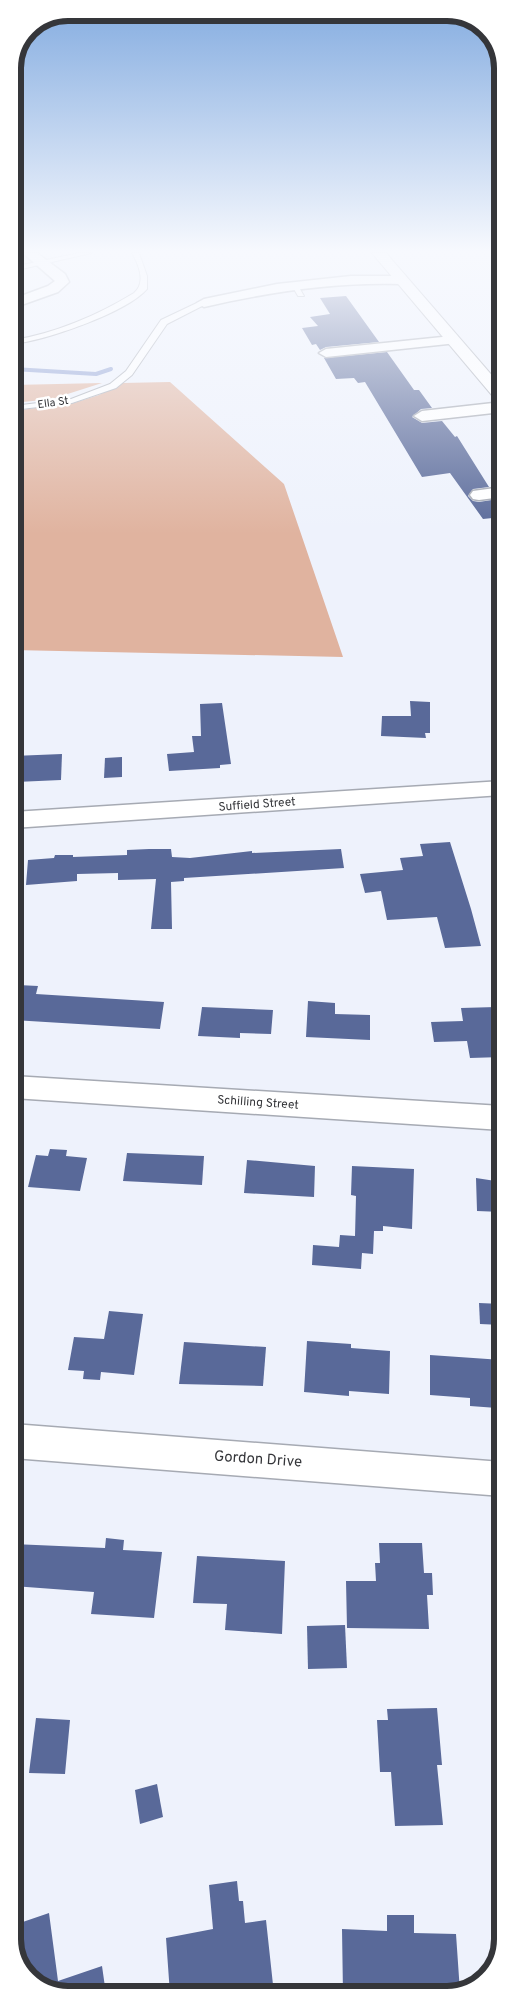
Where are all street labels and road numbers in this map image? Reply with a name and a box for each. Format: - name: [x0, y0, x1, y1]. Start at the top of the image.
- street label: Ella St: [36, 394, 70, 412]
- street label: Suffield Street: [218, 794, 296, 816]
- street label: Schilling Street: [217, 1092, 299, 1114]
- street label: Gordon Drive: [213, 1447, 303, 1473]

